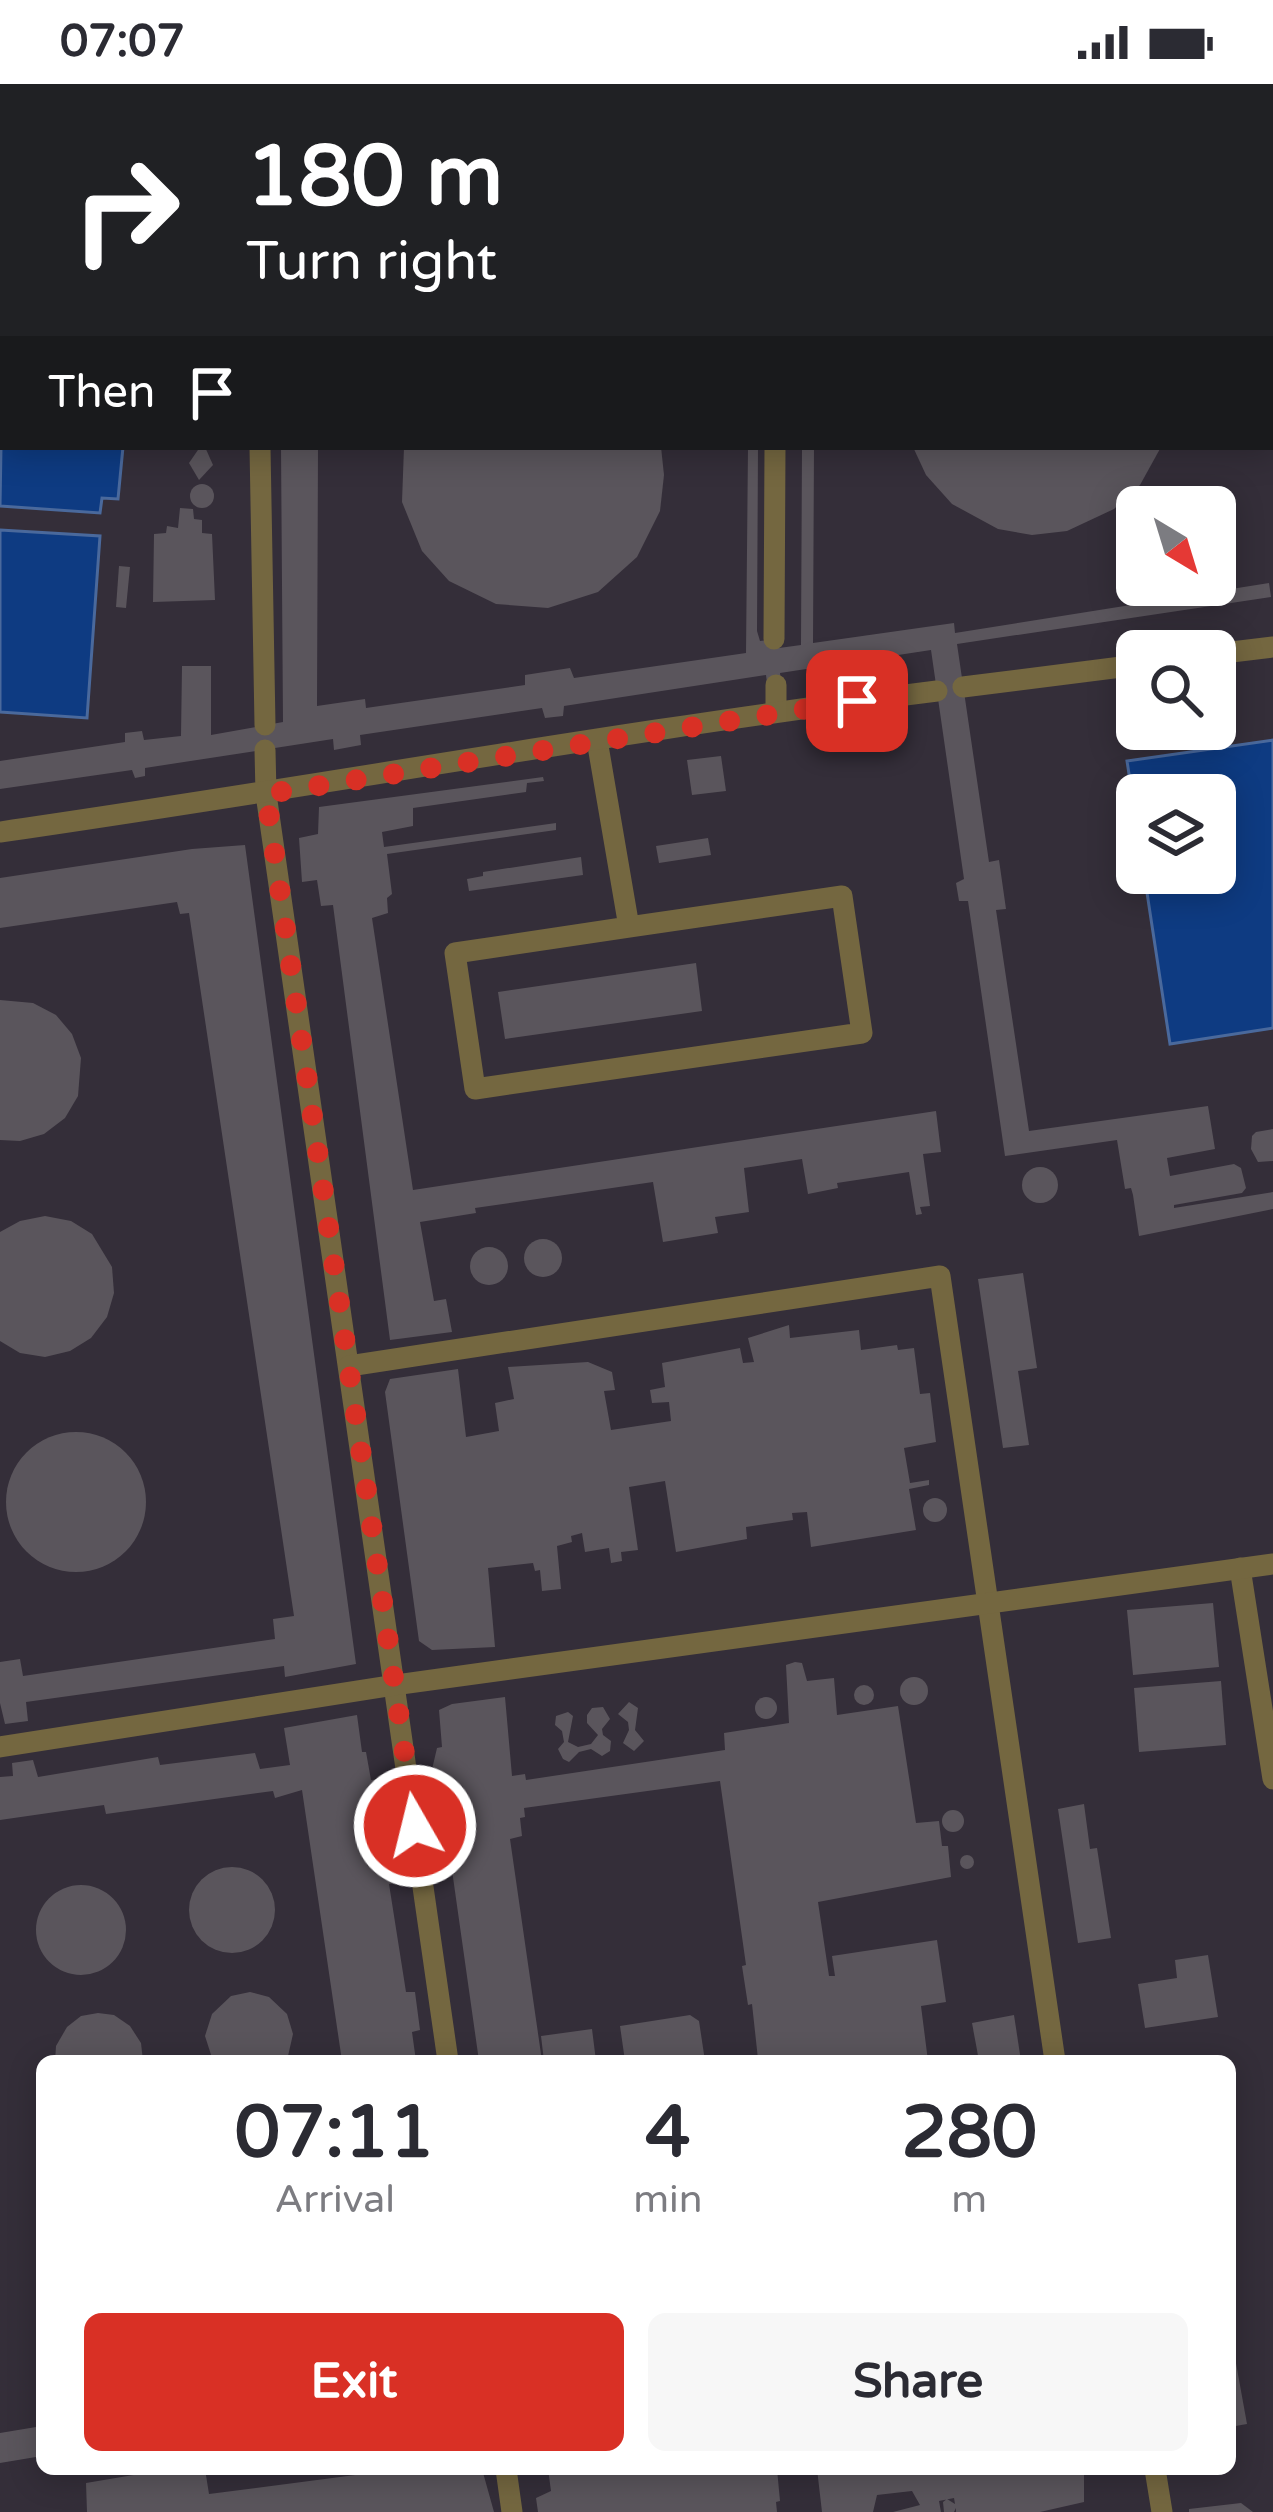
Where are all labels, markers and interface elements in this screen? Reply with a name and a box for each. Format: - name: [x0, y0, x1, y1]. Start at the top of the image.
- text: 07:07: [60, 15, 185, 69]
- text: 180 m: [246, 127, 503, 228]
- icon: right: [48, 132, 204, 288]
- text: Turn right: [246, 229, 497, 294]
- icon: arrive: [179, 360, 245, 426]
- text: Then: [48, 366, 155, 420]
- north arrow: [1116, 486, 1236, 606]
- map controls: [1116, 486, 1236, 894]
- button: search: [1116, 630, 1236, 750]
- pin: [806, 650, 908, 752]
- icon: arrive: [824, 668, 890, 734]
- button: layers: [1116, 774, 1236, 894]
- position arrow: [352, 1763, 478, 1889]
- text: 07:11: [235, 2090, 434, 2177]
- text: 4: [645, 2090, 691, 2177]
- text: 280: [901, 2090, 1037, 2177]
- text: Arrival: [274, 2176, 395, 2223]
- text: min: [633, 2176, 703, 2223]
- text: m: [951, 2176, 987, 2223]
- button: Exit: [84, 2313, 624, 2451]
- button: Share: [648, 2313, 1188, 2451]

